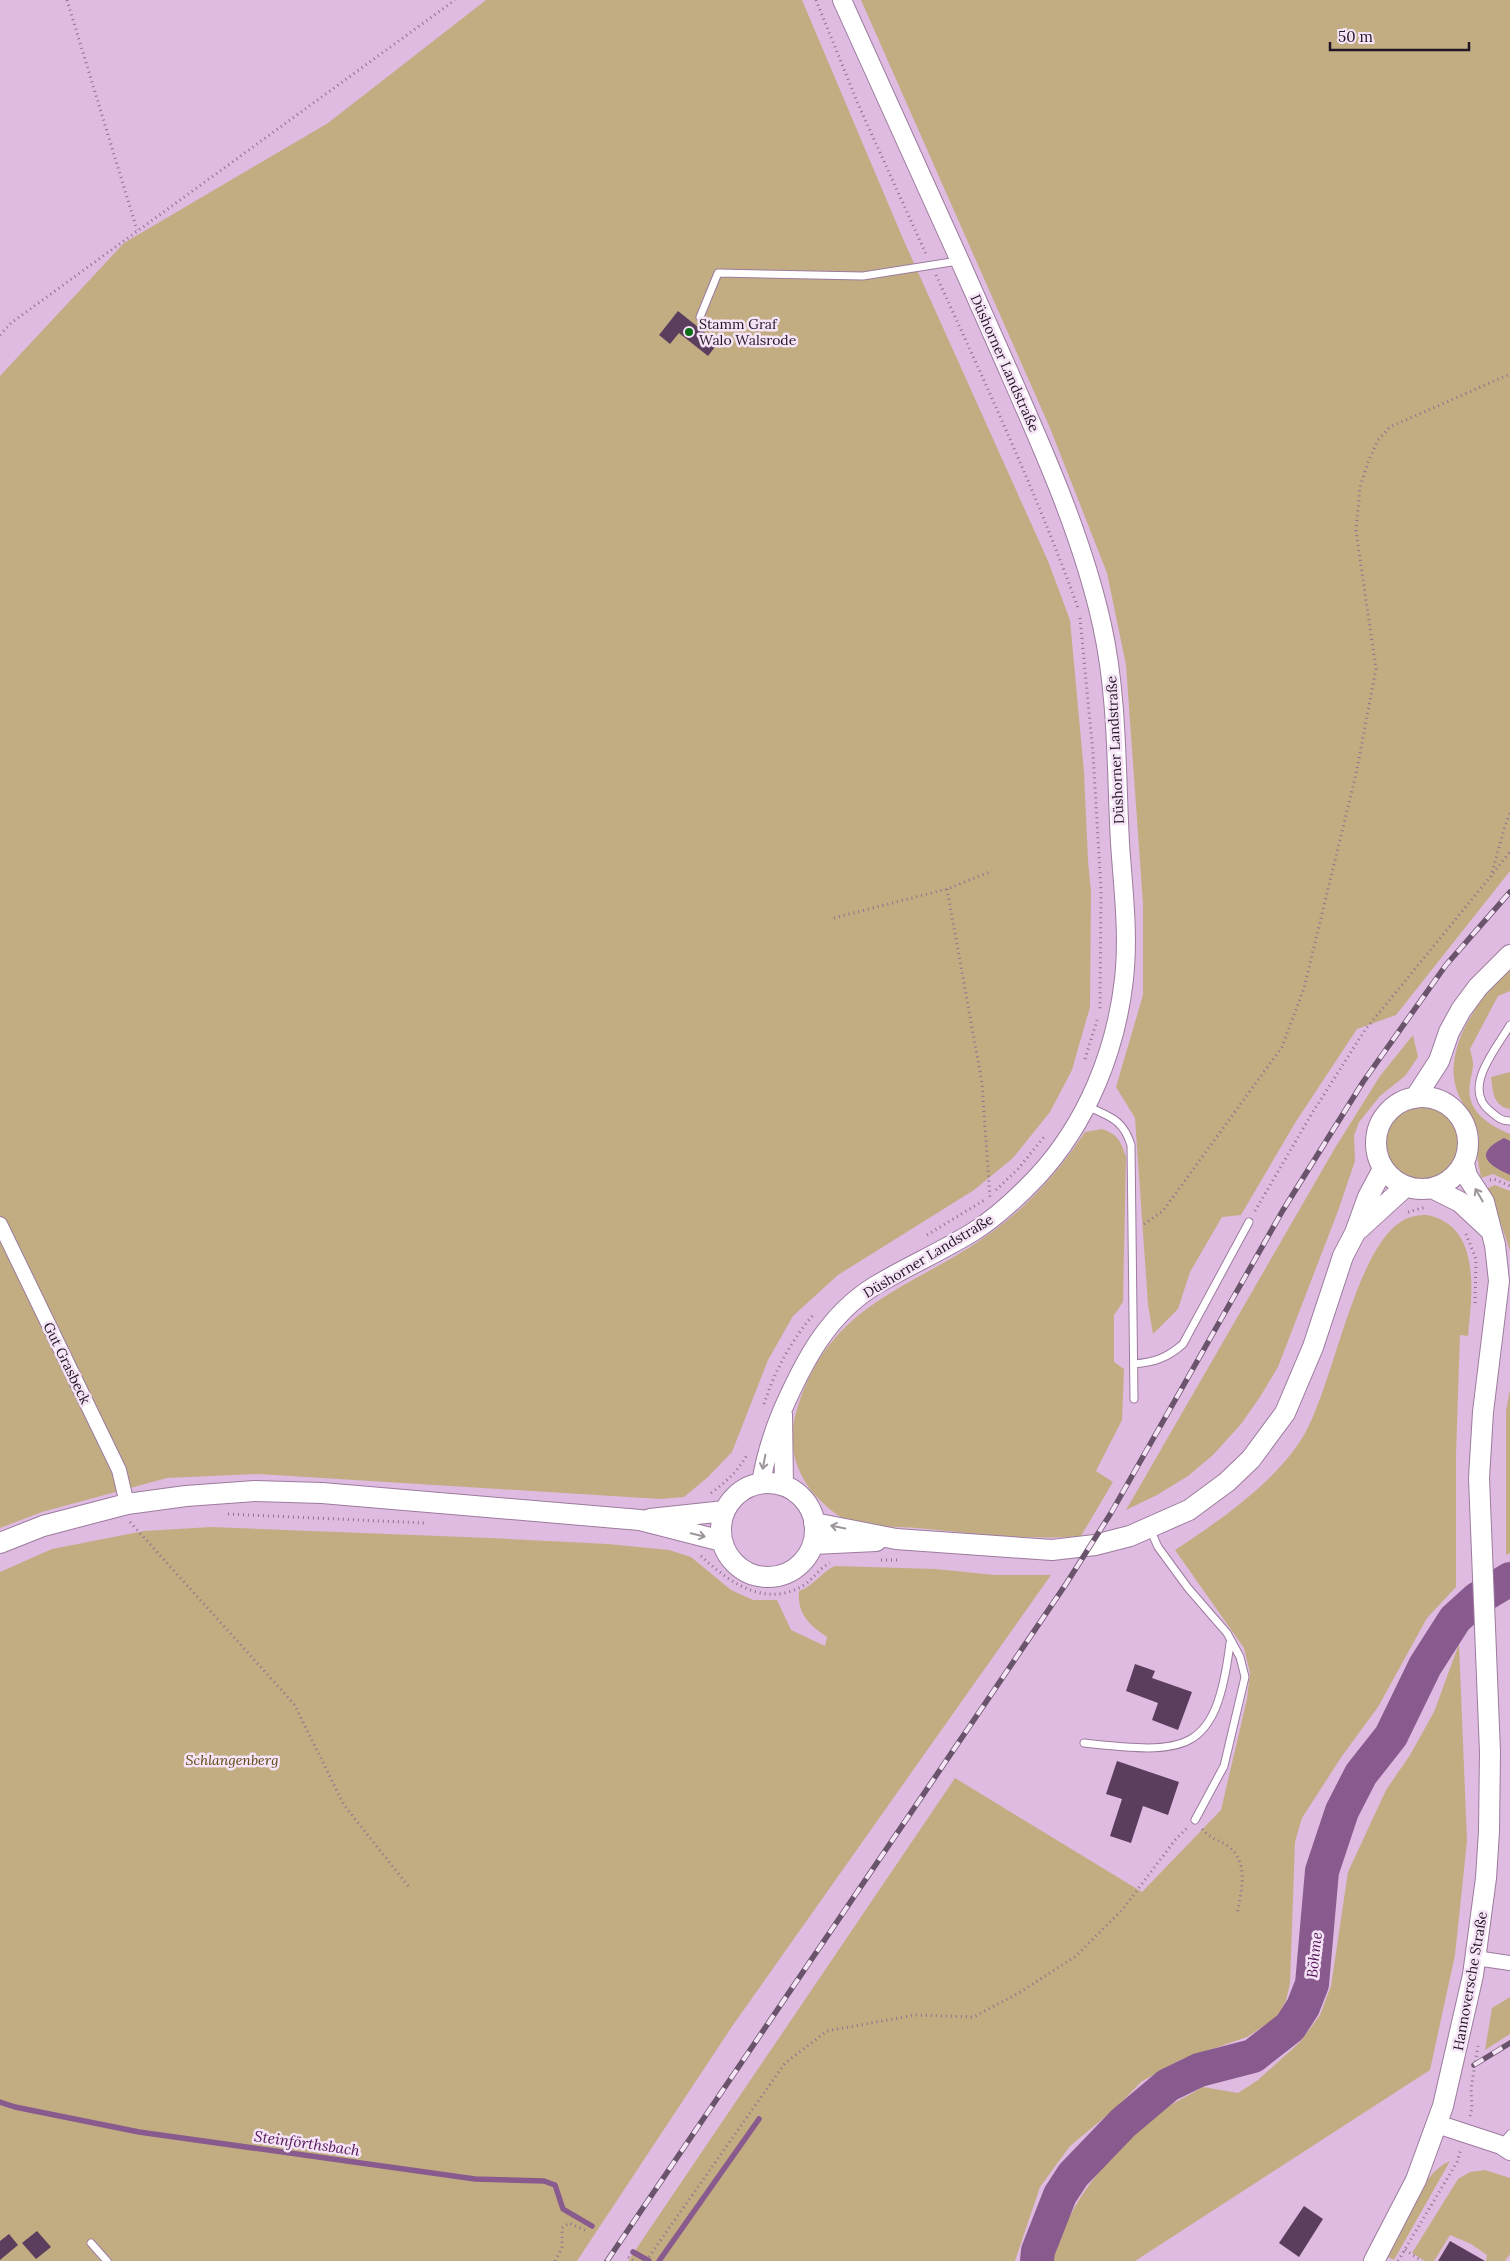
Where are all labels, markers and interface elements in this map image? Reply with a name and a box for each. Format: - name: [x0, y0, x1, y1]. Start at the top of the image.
- scale bar: [1330, 20, 1469, 52]
- text: 50 m: [1338, 27, 1373, 46]
- street label: Düshorner Landstraße: [967, 292, 1044, 435]
- place label: Stamm Graf Walo Walsrode: [699, 315, 797, 349]
- marker: Stamm Graf Walo Walsrode: [683, 326, 695, 338]
- street label: Düshorner Landstraße: [1102, 675, 1128, 825]
- one-way arrow: [1474, 1188, 1484, 1203]
- street label: Düshorner Landstraße: [860, 1210, 997, 1302]
- street label: Gut Grasbeck: [39, 1319, 95, 1407]
- one-way arrow: [759, 1454, 769, 1470]
- one-way arrow: [831, 1521, 847, 1531]
- one-way arrow: [690, 1531, 706, 1541]
- park label: Schlangenberg: [186, 1751, 278, 1769]
- street label: Hannoversche Straße: [1449, 1910, 1491, 2052]
- water label: Böhme: [1302, 1931, 1326, 1979]
- water label: Steinförthsbach: [253, 2126, 361, 2160]

